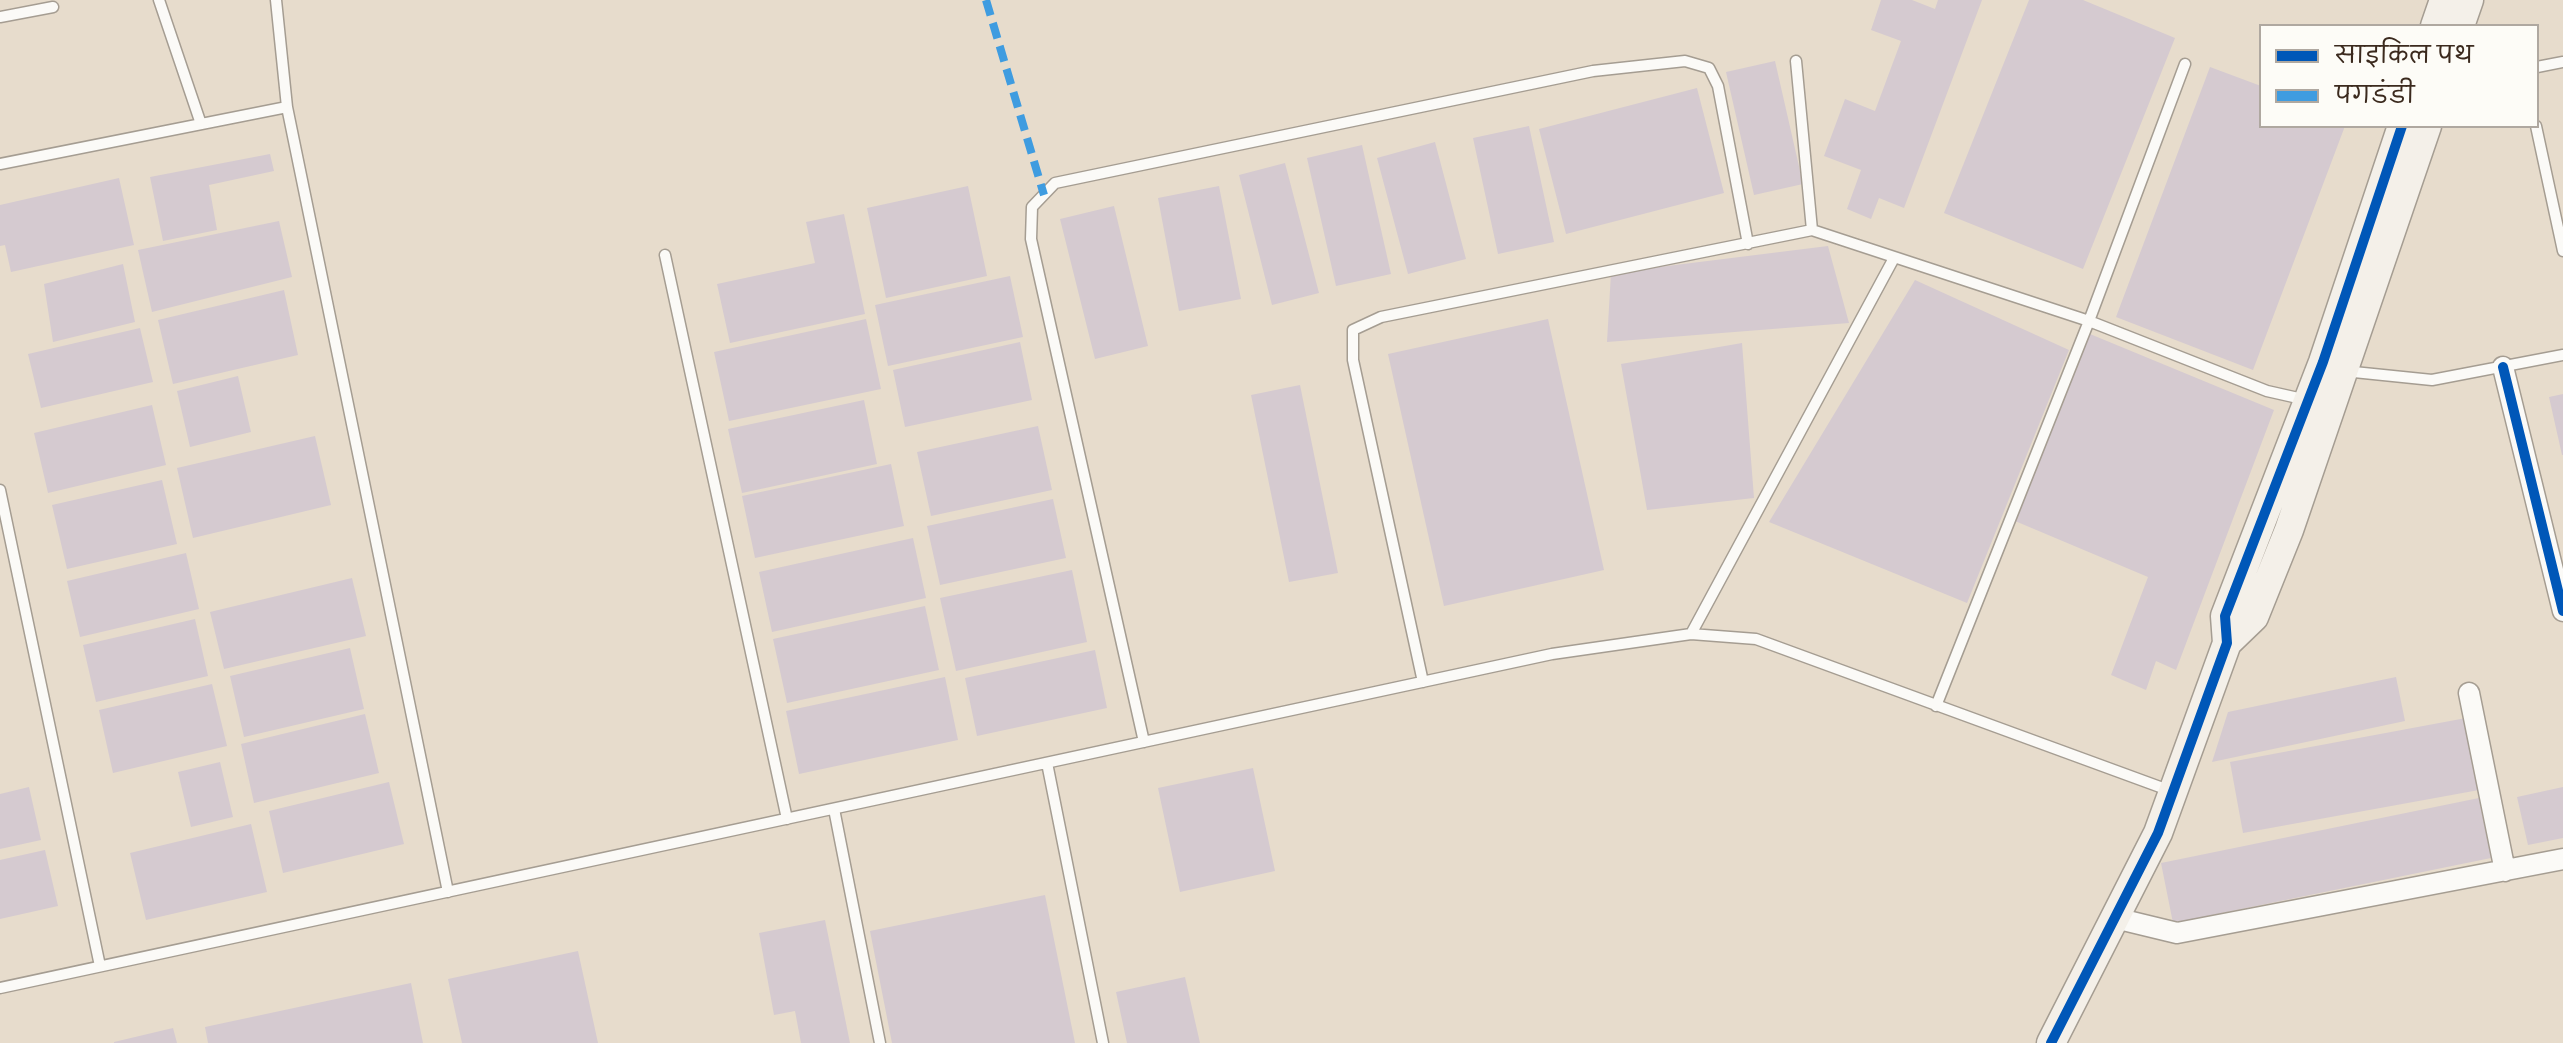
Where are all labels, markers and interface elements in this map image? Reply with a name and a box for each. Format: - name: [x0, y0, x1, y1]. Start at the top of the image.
- legend: [2259, 24, 2539, 128]
- text: साइकिल पथ: [2335, 41, 2473, 72]
- text: पगडंडी: [2335, 81, 2414, 112]

